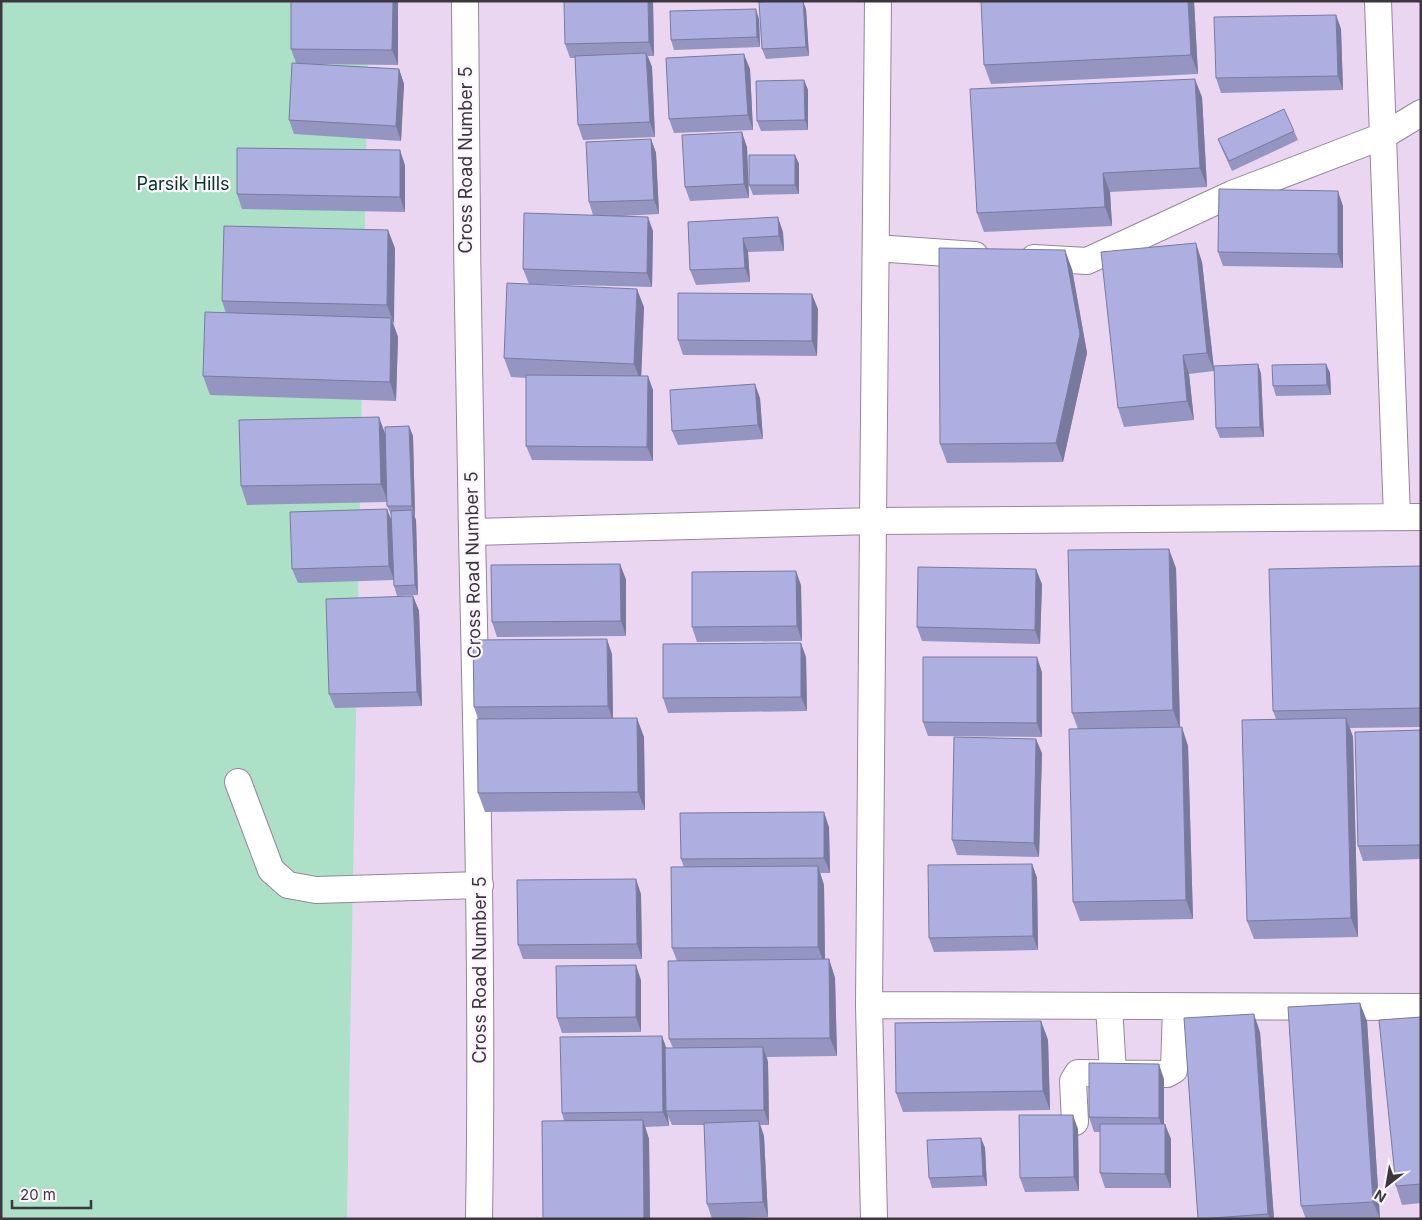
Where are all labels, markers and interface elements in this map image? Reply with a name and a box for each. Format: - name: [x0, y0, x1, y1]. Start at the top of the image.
- street label: Cross Road Number 5: [455, 66, 476, 254]
- park label: Parsik Hills: [136, 173, 230, 194]
- street label: Cross Road Number 5: [460, 471, 485, 659]
- street label: Cross Road Number 5: [469, 876, 490, 1064]
- north arrow: [1362, 1160, 1412, 1210]
- scale bar: [12, 1178, 91, 1210]
- text: 20 m: [20, 1185, 56, 1204]
- text: N: [1371, 1187, 1389, 1207]

